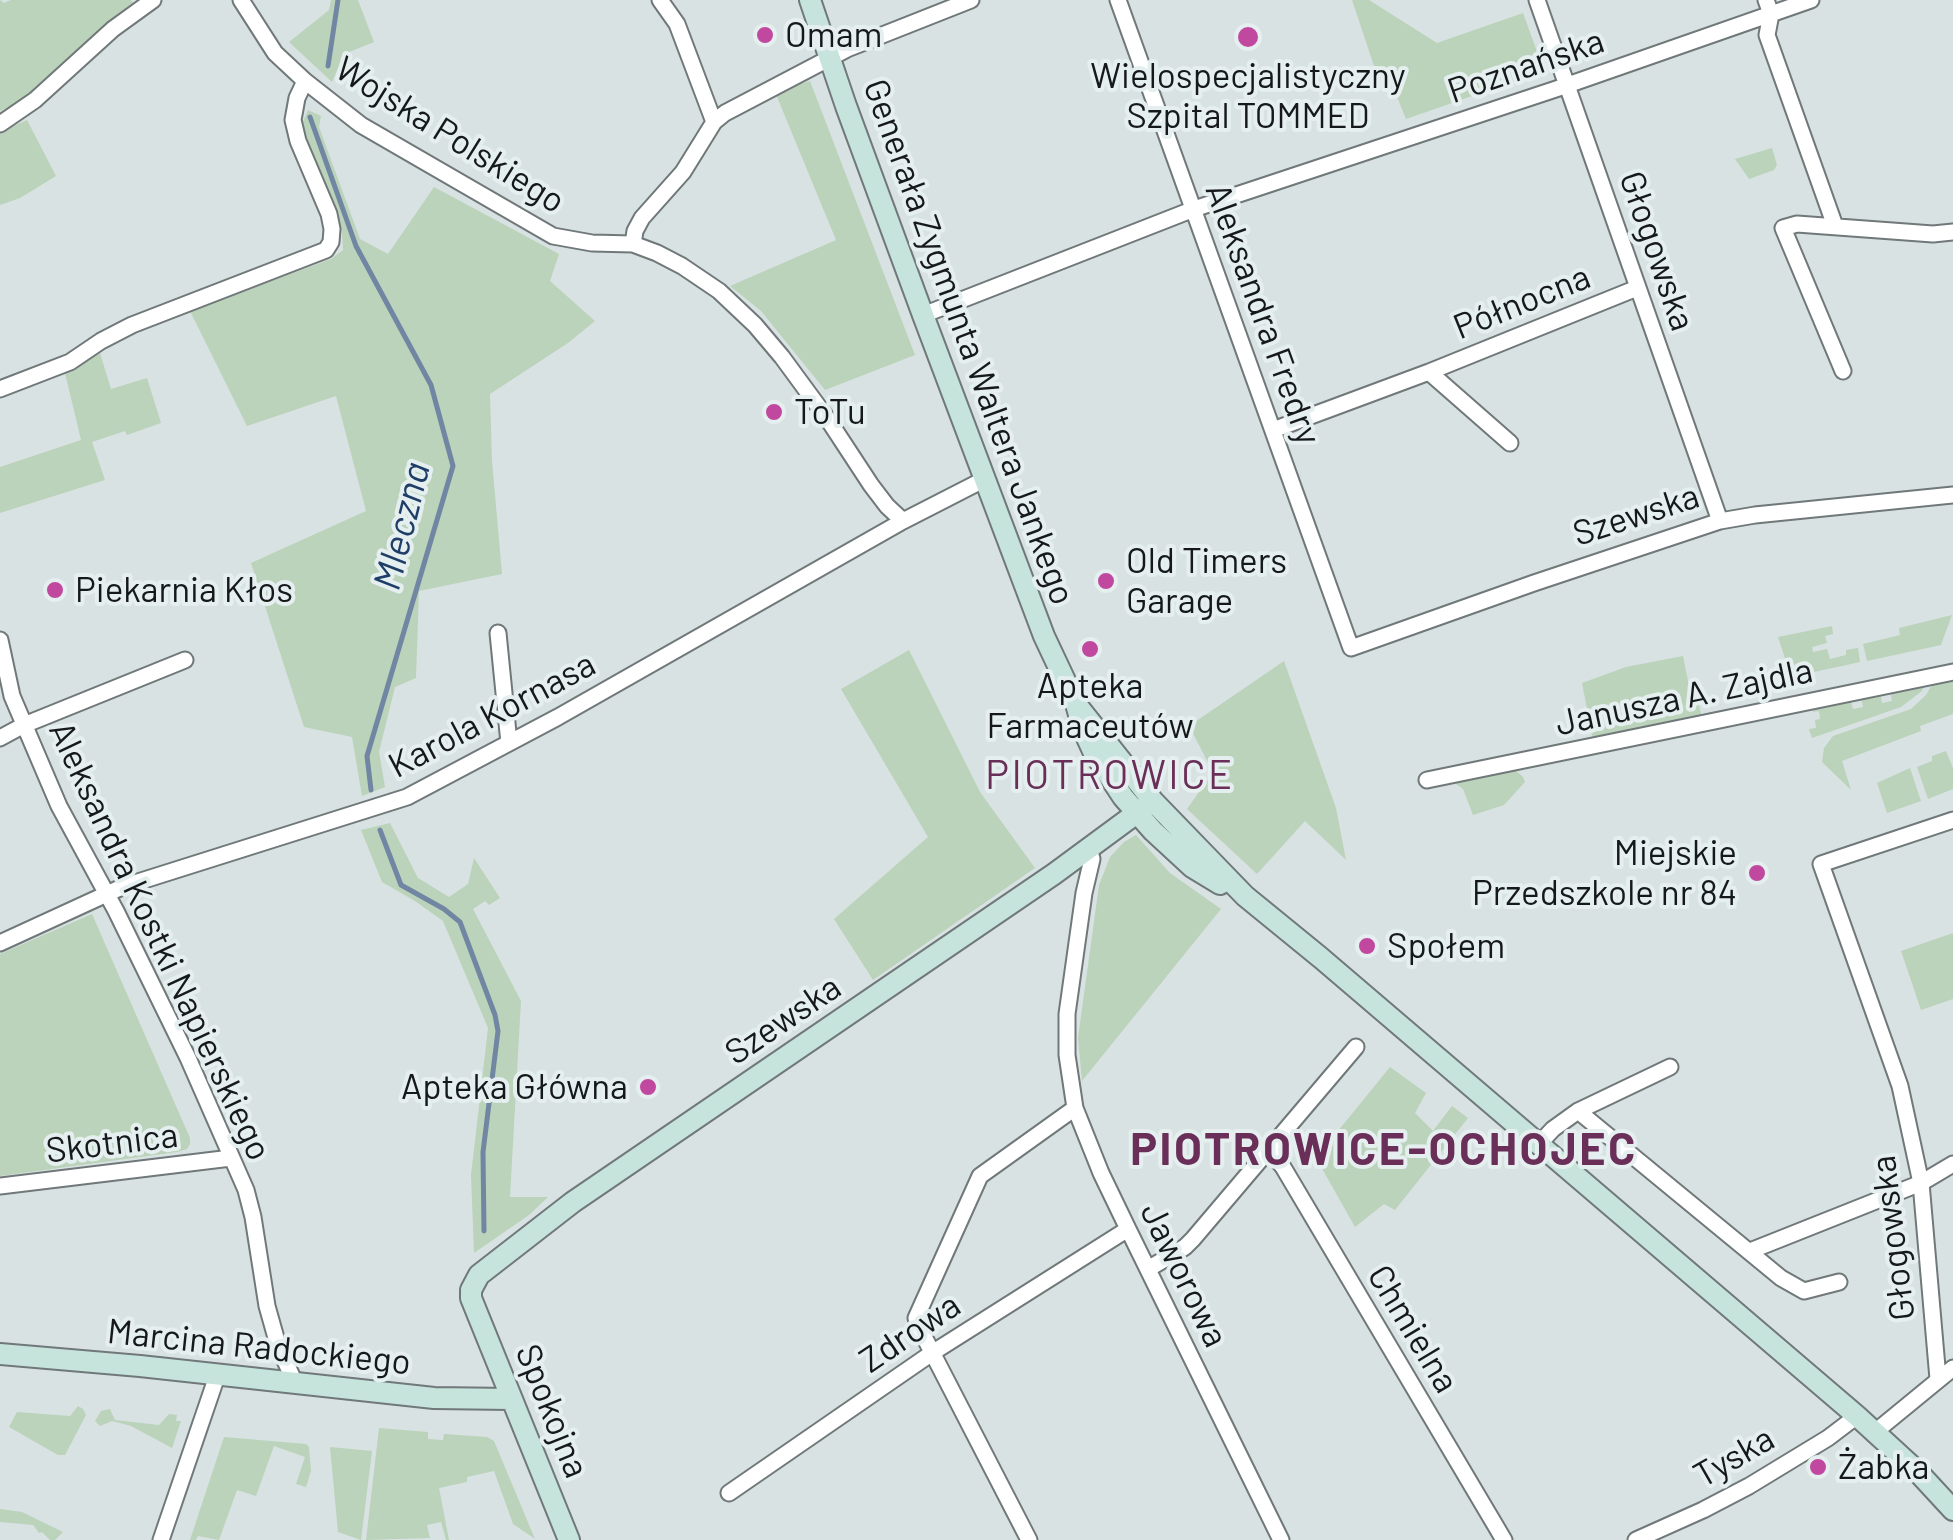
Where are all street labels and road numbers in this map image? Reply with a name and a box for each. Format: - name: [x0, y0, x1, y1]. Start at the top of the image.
- street label: Poznańska: [1442, 20, 1610, 112]
- street label: Wojska Polskiego: [328, 48, 572, 222]
- street label: Generała Zygmunta Waltera Jankego: [854, 74, 1084, 610]
- street label: Głogowska: [1610, 166, 1704, 336]
- street label: Aleksandra Fredry: [1196, 178, 1330, 450]
- street label: Północna: [1448, 256, 1596, 348]
- street label: Szewska: [1568, 475, 1704, 555]
- street label: Karola Kornasa: [381, 643, 603, 787]
- street label: Janusza A. Zajdla: [1552, 649, 1816, 745]
- street label: Aleksandra Kostki Napierskiego: [40, 715, 280, 1167]
- street label: Szewska: [717, 966, 849, 1074]
- street label: Skotnica: [44, 1114, 180, 1172]
- street label: Głogowska: [1862, 1153, 1924, 1323]
- street label: Jaworowa: [1131, 1196, 1237, 1354]
- street label: Chmielna: [1359, 1258, 1467, 1400]
- street label: Zdrowa: [852, 1284, 968, 1382]
- street label: Marcina Radockiego: [105, 1310, 413, 1384]
- street label: Spokojna: [506, 1338, 598, 1484]
- street label: Tyska: [1686, 1417, 1782, 1497]

